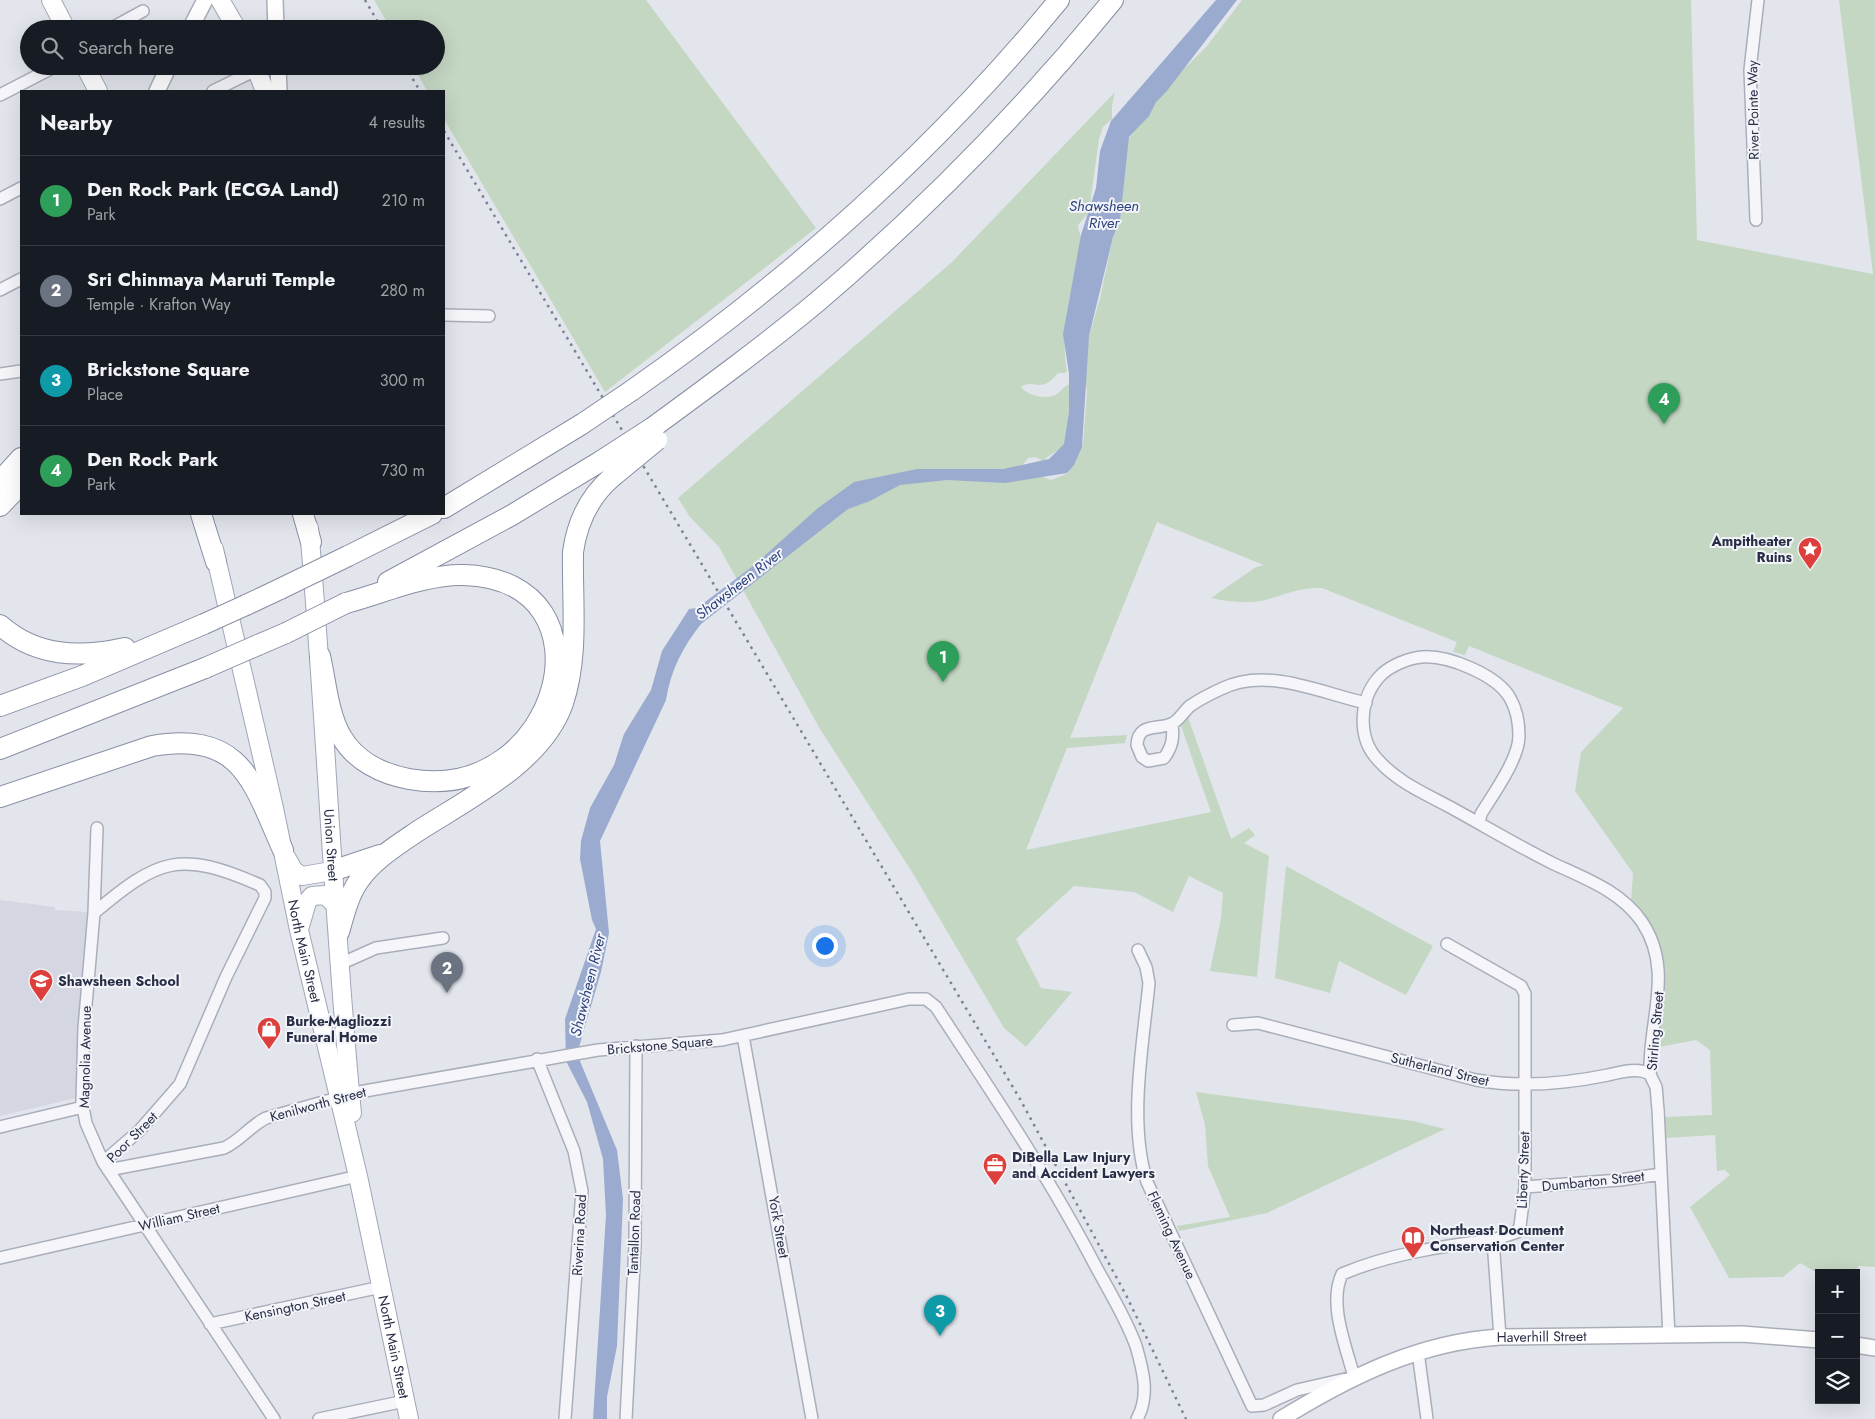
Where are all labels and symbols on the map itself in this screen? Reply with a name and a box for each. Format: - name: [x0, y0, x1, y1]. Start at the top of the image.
- street label: River Pointe Way: [1742, 59, 1764, 160]
- water label: Shawsheen River: [1069, 195, 1139, 234]
- pin: 4: [1648, 383, 1680, 424]
- place label: Ampitheater Ruins: [1711, 531, 1793, 567]
- place icon: Ampitheater Ruins: [1797, 536, 1823, 570]
- water label: Shawsheen River: [691, 542, 788, 625]
- pin: 1: [927, 641, 959, 682]
- street label: Union Street: [319, 808, 344, 883]
- street label: North Main Street: [283, 898, 326, 1005]
- water label: Shawsheen River: [565, 930, 612, 1039]
- your location: [812, 933, 838, 959]
- pin: 2: [431, 952, 463, 993]
- school or university icon: Shawsheen School: [28, 968, 54, 1002]
- place label: Shawsheen School: [58, 971, 179, 991]
- street label: Stirling Street: [1642, 990, 1668, 1071]
- street label: Magnolia Avenue: [74, 1006, 96, 1108]
- place label: Burke-Magliozzi Funeral Home: [286, 1011, 391, 1047]
- shop icon: Burke-Magliozzi Funeral Home: [256, 1016, 282, 1050]
- street label: Brickstone Square: [606, 1030, 714, 1060]
- street label: Sutherland Street: [1389, 1047, 1492, 1091]
- street label: Kenilworth Street: [268, 1081, 369, 1126]
- street label: Poor Street: [102, 1107, 162, 1167]
- street label: Liberty Street: [1512, 1131, 1534, 1209]
- place label: DiBella Law Injury and Accident Lawyers: [1012, 1147, 1156, 1183]
- office icon: DiBella Law Injury and Accident Lawyers: [982, 1152, 1008, 1186]
- street label: Dumbarton Street: [1541, 1166, 1646, 1196]
- street label: Fleming Avenue: [1143, 1188, 1201, 1282]
- street label: Tantallon Road: [623, 1190, 645, 1276]
- street label: Riverina Road: [567, 1194, 591, 1276]
- street label: York Street: [764, 1194, 794, 1260]
- street label: William Street: [136, 1198, 222, 1236]
- place label: Northeast Document Conservation Center: [1430, 1220, 1565, 1256]
- library icon: Northeast Document Conservation Center: [1400, 1225, 1426, 1259]
- street label: Kensington Street: [243, 1285, 348, 1326]
- street label: North Main Street: [373, 1293, 415, 1401]
- pin: 3: [924, 1295, 956, 1336]
- street label: Haverhill Street: [1497, 1326, 1587, 1347]

